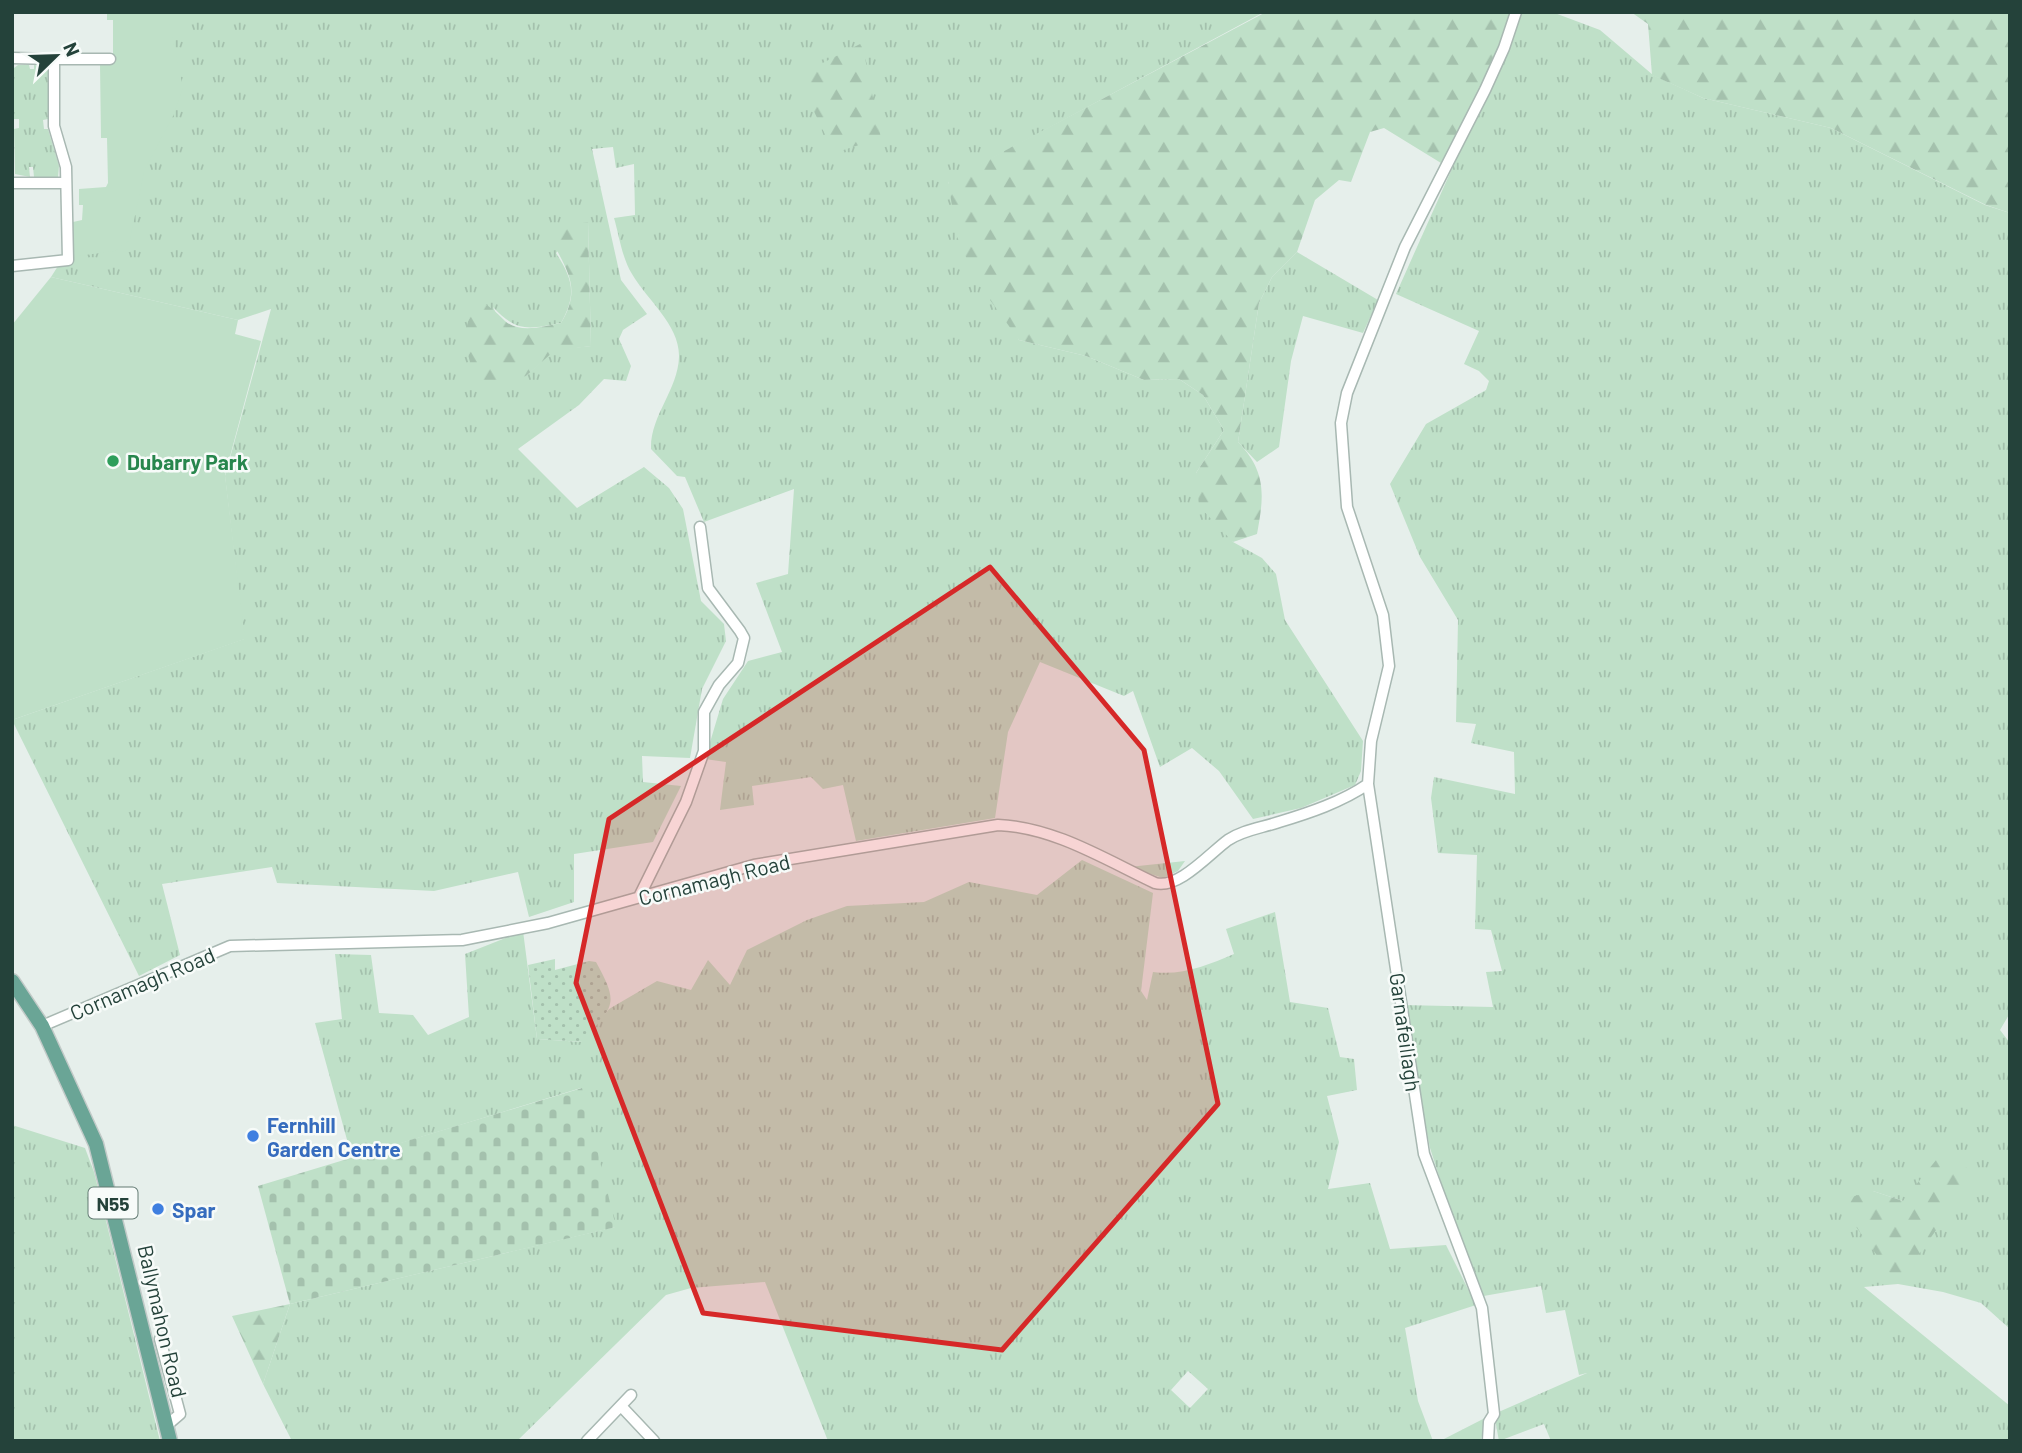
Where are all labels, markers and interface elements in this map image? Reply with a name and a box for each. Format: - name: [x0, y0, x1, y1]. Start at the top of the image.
- north arrow: [21, 21, 91, 91]
- text: N: [59, 39, 85, 59]
- place label: Dubarry Park: [127, 449, 248, 474]
- marker: Dubarry Park: [105, 453, 121, 469]
- street label: Cornamagh Road: [636, 848, 792, 910]
- street label: Cornamagh Road: [66, 941, 218, 1025]
- street label: Garnafeiliagh: [1385, 971, 1427, 1093]
- place label: Fernhill Garden Centre: [267, 1112, 401, 1161]
- marker: Fernhill Garden Centre: [245, 1128, 261, 1144]
- road number: N55: [88, 1188, 138, 1218]
- place label: Spar: [172, 1197, 216, 1222]
- marker: Spar: [150, 1201, 166, 1217]
- street label: Ballymahon Road: [133, 1242, 193, 1400]

